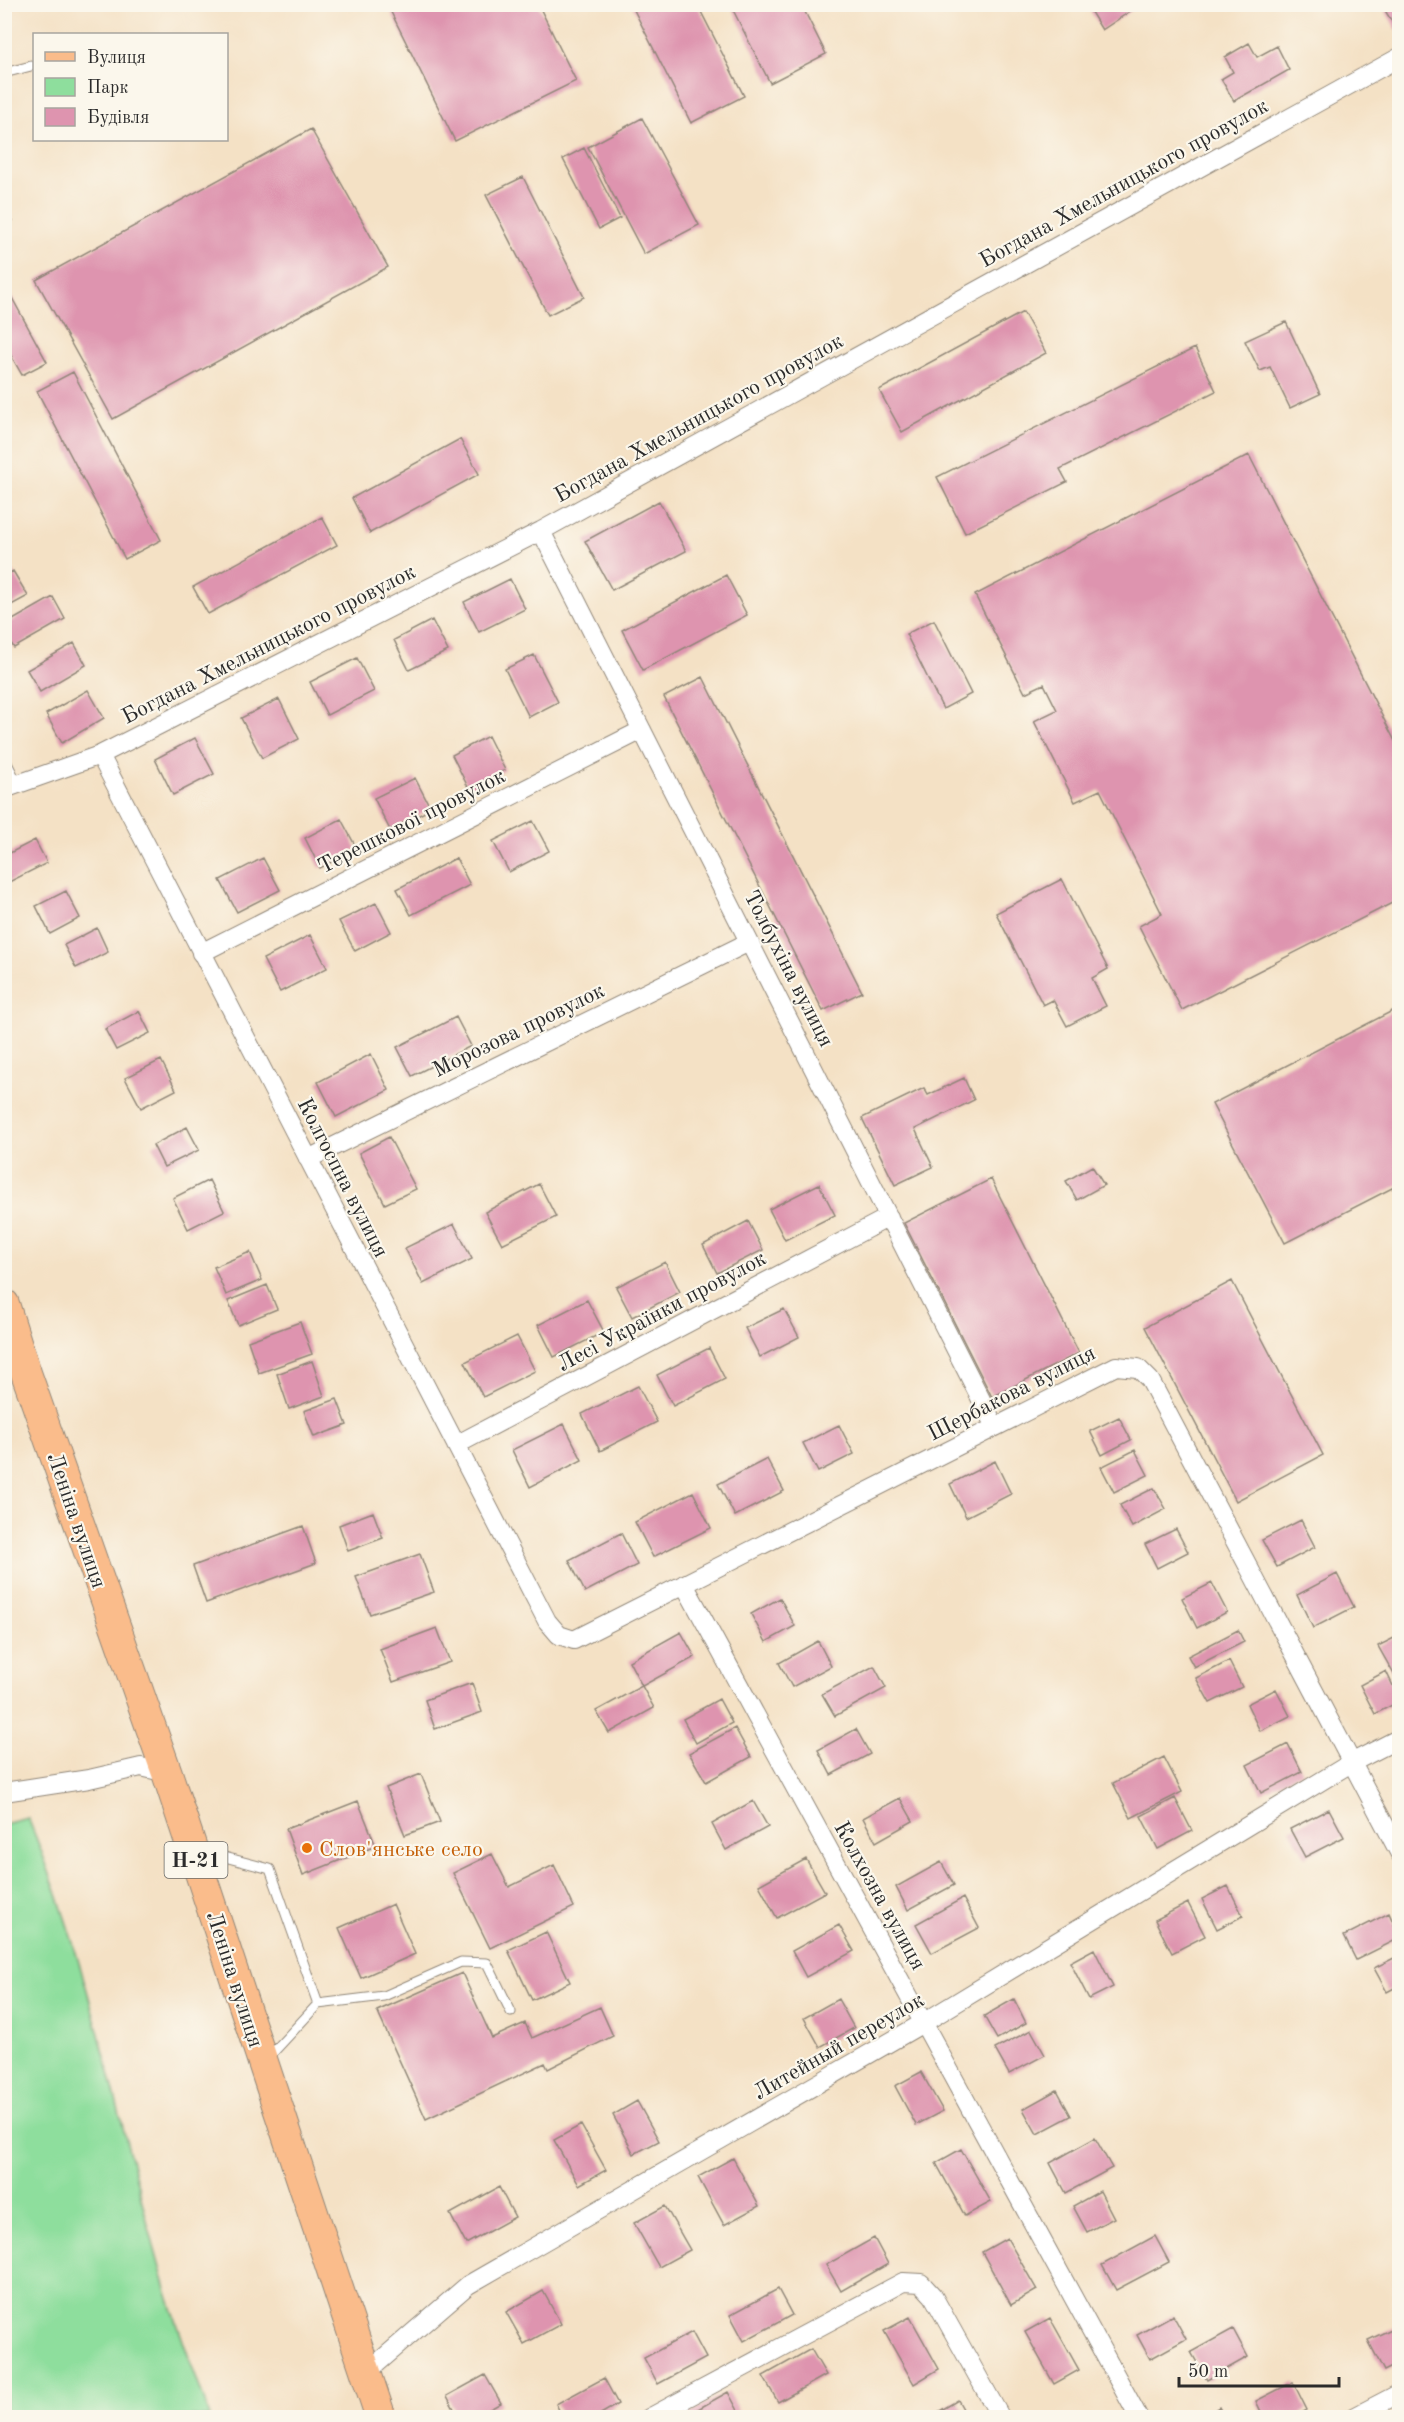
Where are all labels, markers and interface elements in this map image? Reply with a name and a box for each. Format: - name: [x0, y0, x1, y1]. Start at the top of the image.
- legend: [33, 33, 228, 141]
- text: Вулиця: [87, 49, 146, 67]
- text: Парк: [87, 79, 128, 97]
- street label: Богдана Хмельницького провулок: [976, 95, 1272, 272]
- text: Будівля: [87, 109, 149, 127]
- street label: Богдана Хмельницького провулок: [551, 330, 847, 507]
- street label: Богдана Хмельницького провулок: [118, 561, 419, 729]
- street label: Терешкової провулок: [315, 765, 509, 879]
- street label: Толбухіна вулиця: [739, 887, 837, 1051]
- street label: Морозова провулок: [430, 980, 608, 1082]
- street label: Колгоспна вулиця: [293, 1095, 392, 1261]
- street label: Лесі Українки провулок: [554, 1247, 770, 1376]
- street label: Щербакова вулиця: [925, 1342, 1099, 1446]
- street label: Леніна вулиця: [43, 1450, 110, 1591]
- street label: Колхозна вулиця: [829, 1818, 929, 1974]
- place label: Слов'янське село: [319, 1839, 483, 1861]
- marker: Слов'янське село: [300, 1841, 314, 1855]
- road number: Н-21: [164, 1842, 228, 1878]
- street label: Леніна вулиця: [202, 1909, 266, 2050]
- street label: Литейный переулок: [750, 1989, 928, 2105]
- scale bar: [1179, 2350, 1340, 2388]
- text: 50 m: [1188, 2363, 1228, 2381]

